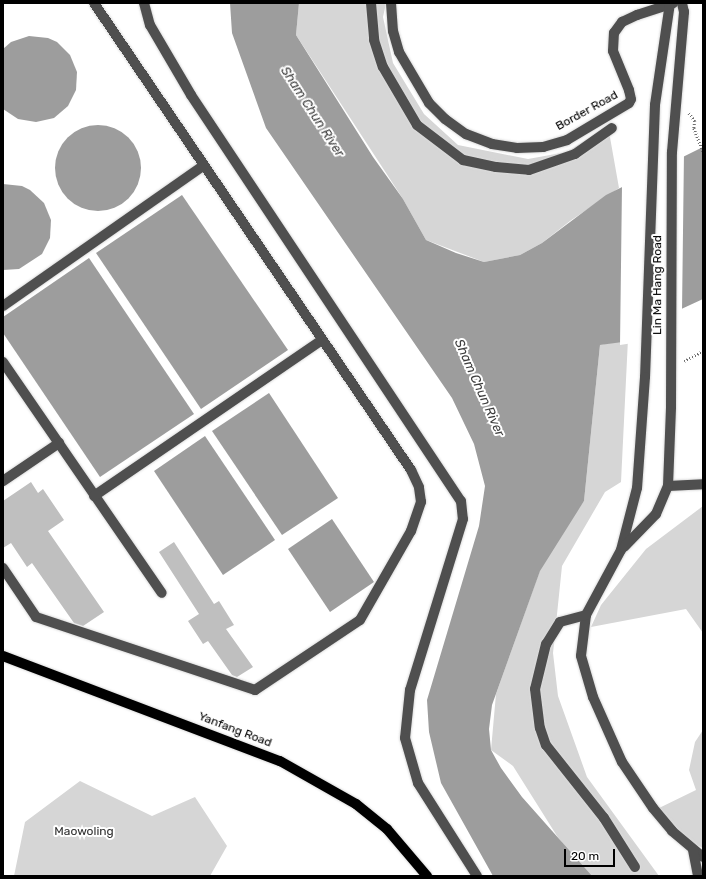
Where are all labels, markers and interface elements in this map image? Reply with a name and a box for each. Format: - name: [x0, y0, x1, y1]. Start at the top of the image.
- water label: Sham Chun River: [277, 64, 347, 160]
- street label: Border Road: [553, 88, 621, 134]
- street label: Lin Ma Hang Road: [651, 235, 665, 335]
- water label: Sham Chun River: [451, 337, 507, 439]
- street label: Yanfang Road: [196, 709, 274, 751]
- park label: Maowoling: [54, 825, 114, 839]
- scale bar: [566, 841, 617, 867]
- text: 20 m: [571, 849, 599, 863]

